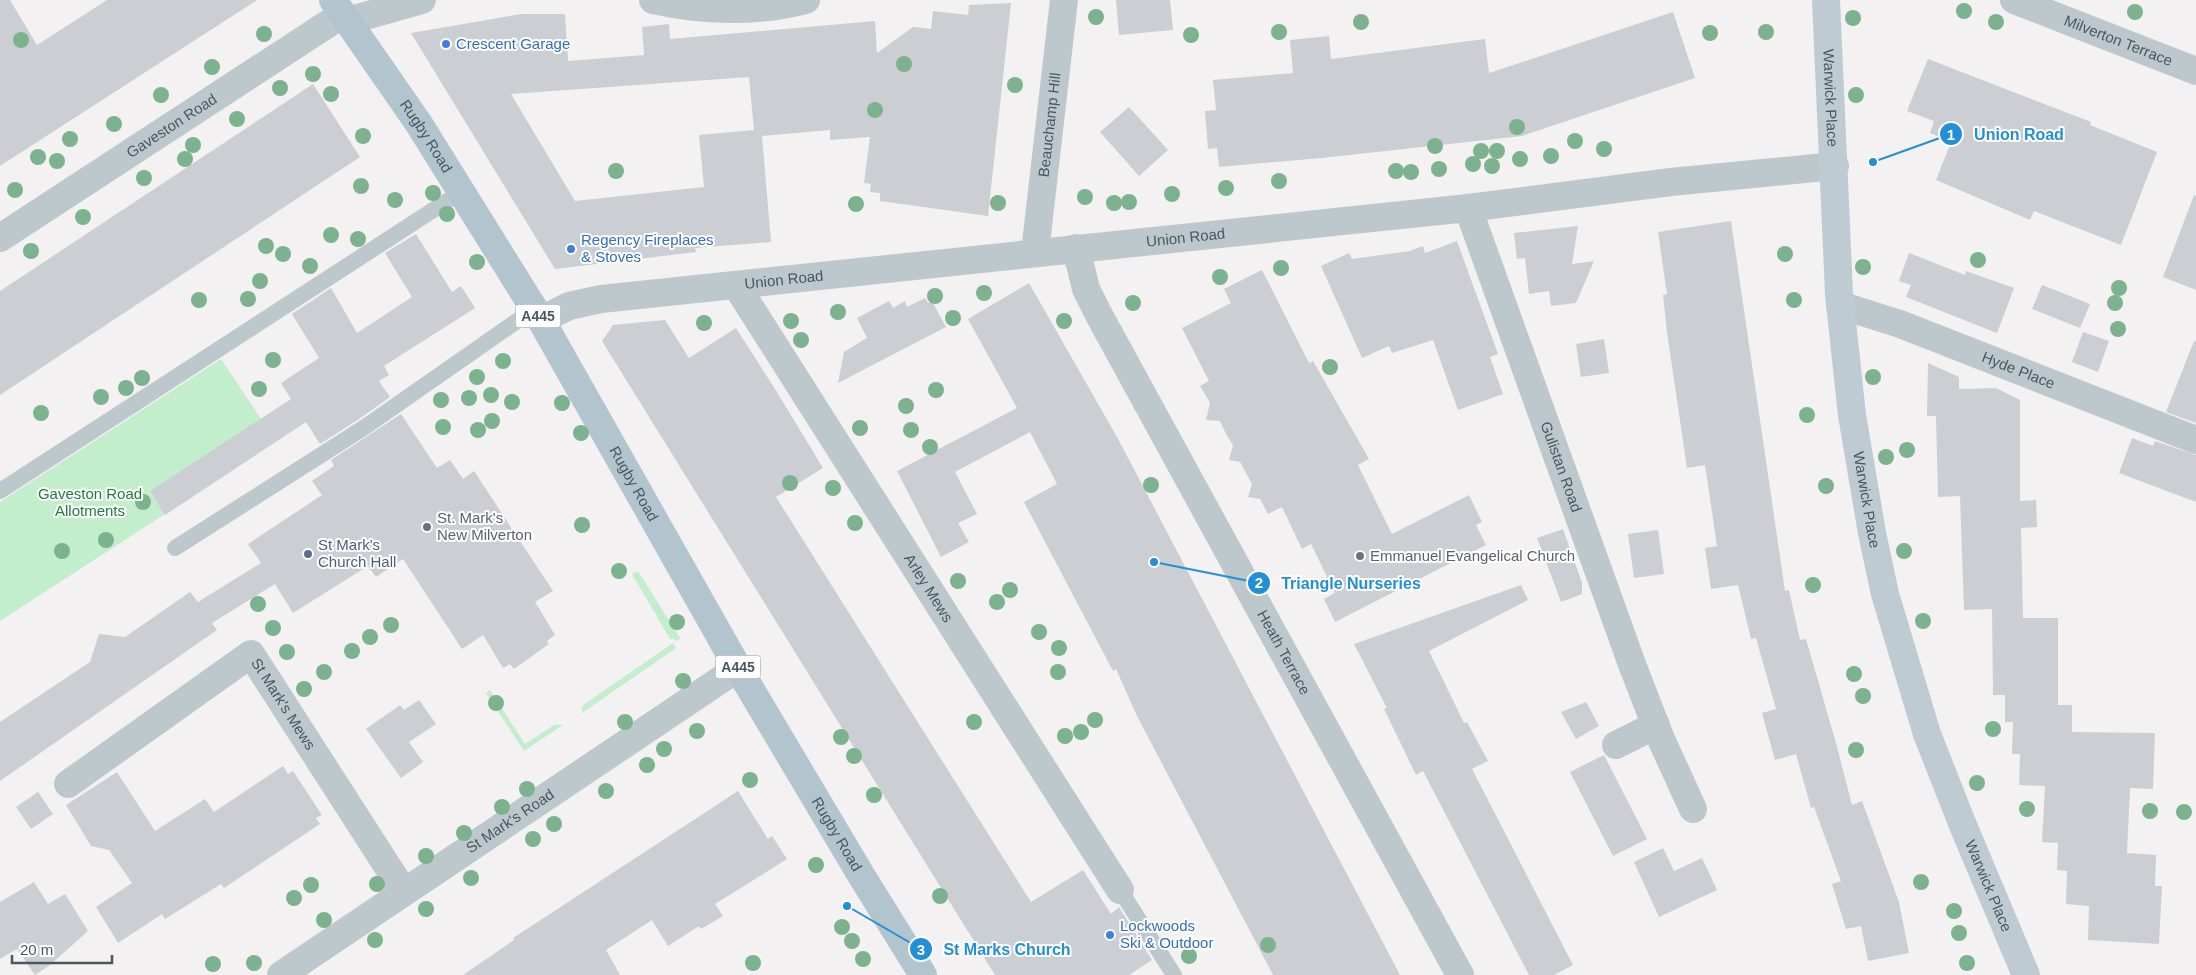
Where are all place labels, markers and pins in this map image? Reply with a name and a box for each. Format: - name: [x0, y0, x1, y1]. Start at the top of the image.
- place label: Crescent Garage: [456, 35, 570, 52]
- marker: Crescent Garage: [440, 38, 452, 50]
- callout: Union Road: [1939, 119, 2073, 150]
- place label: Regency Fireplaces & Stoves: [581, 231, 714, 265]
- marker: Regency Fireplaces & Stoves: [565, 243, 577, 255]
- place label: St. Mark's New Milverton: [437, 509, 532, 543]
- marker: St. Mark's New Milverton: [421, 521, 433, 533]
- place label: St Mark's Church Hall: [318, 536, 396, 570]
- place label: Emmanuel Evangelical Church: [1370, 547, 1575, 564]
- marker: St Mark's Church Hall: [302, 548, 314, 560]
- marker: Emmanuel Evangelical Church: [1354, 550, 1366, 562]
- callout: Triangle Nurseries: [1246, 568, 1431, 599]
- place label: Lockwoods Ski & Outdoor: [1120, 917, 1213, 951]
- marker: Lockwoods Ski & Outdoor: [1104, 929, 1116, 941]
- callout: St Marks Church: [909, 934, 1081, 965]

